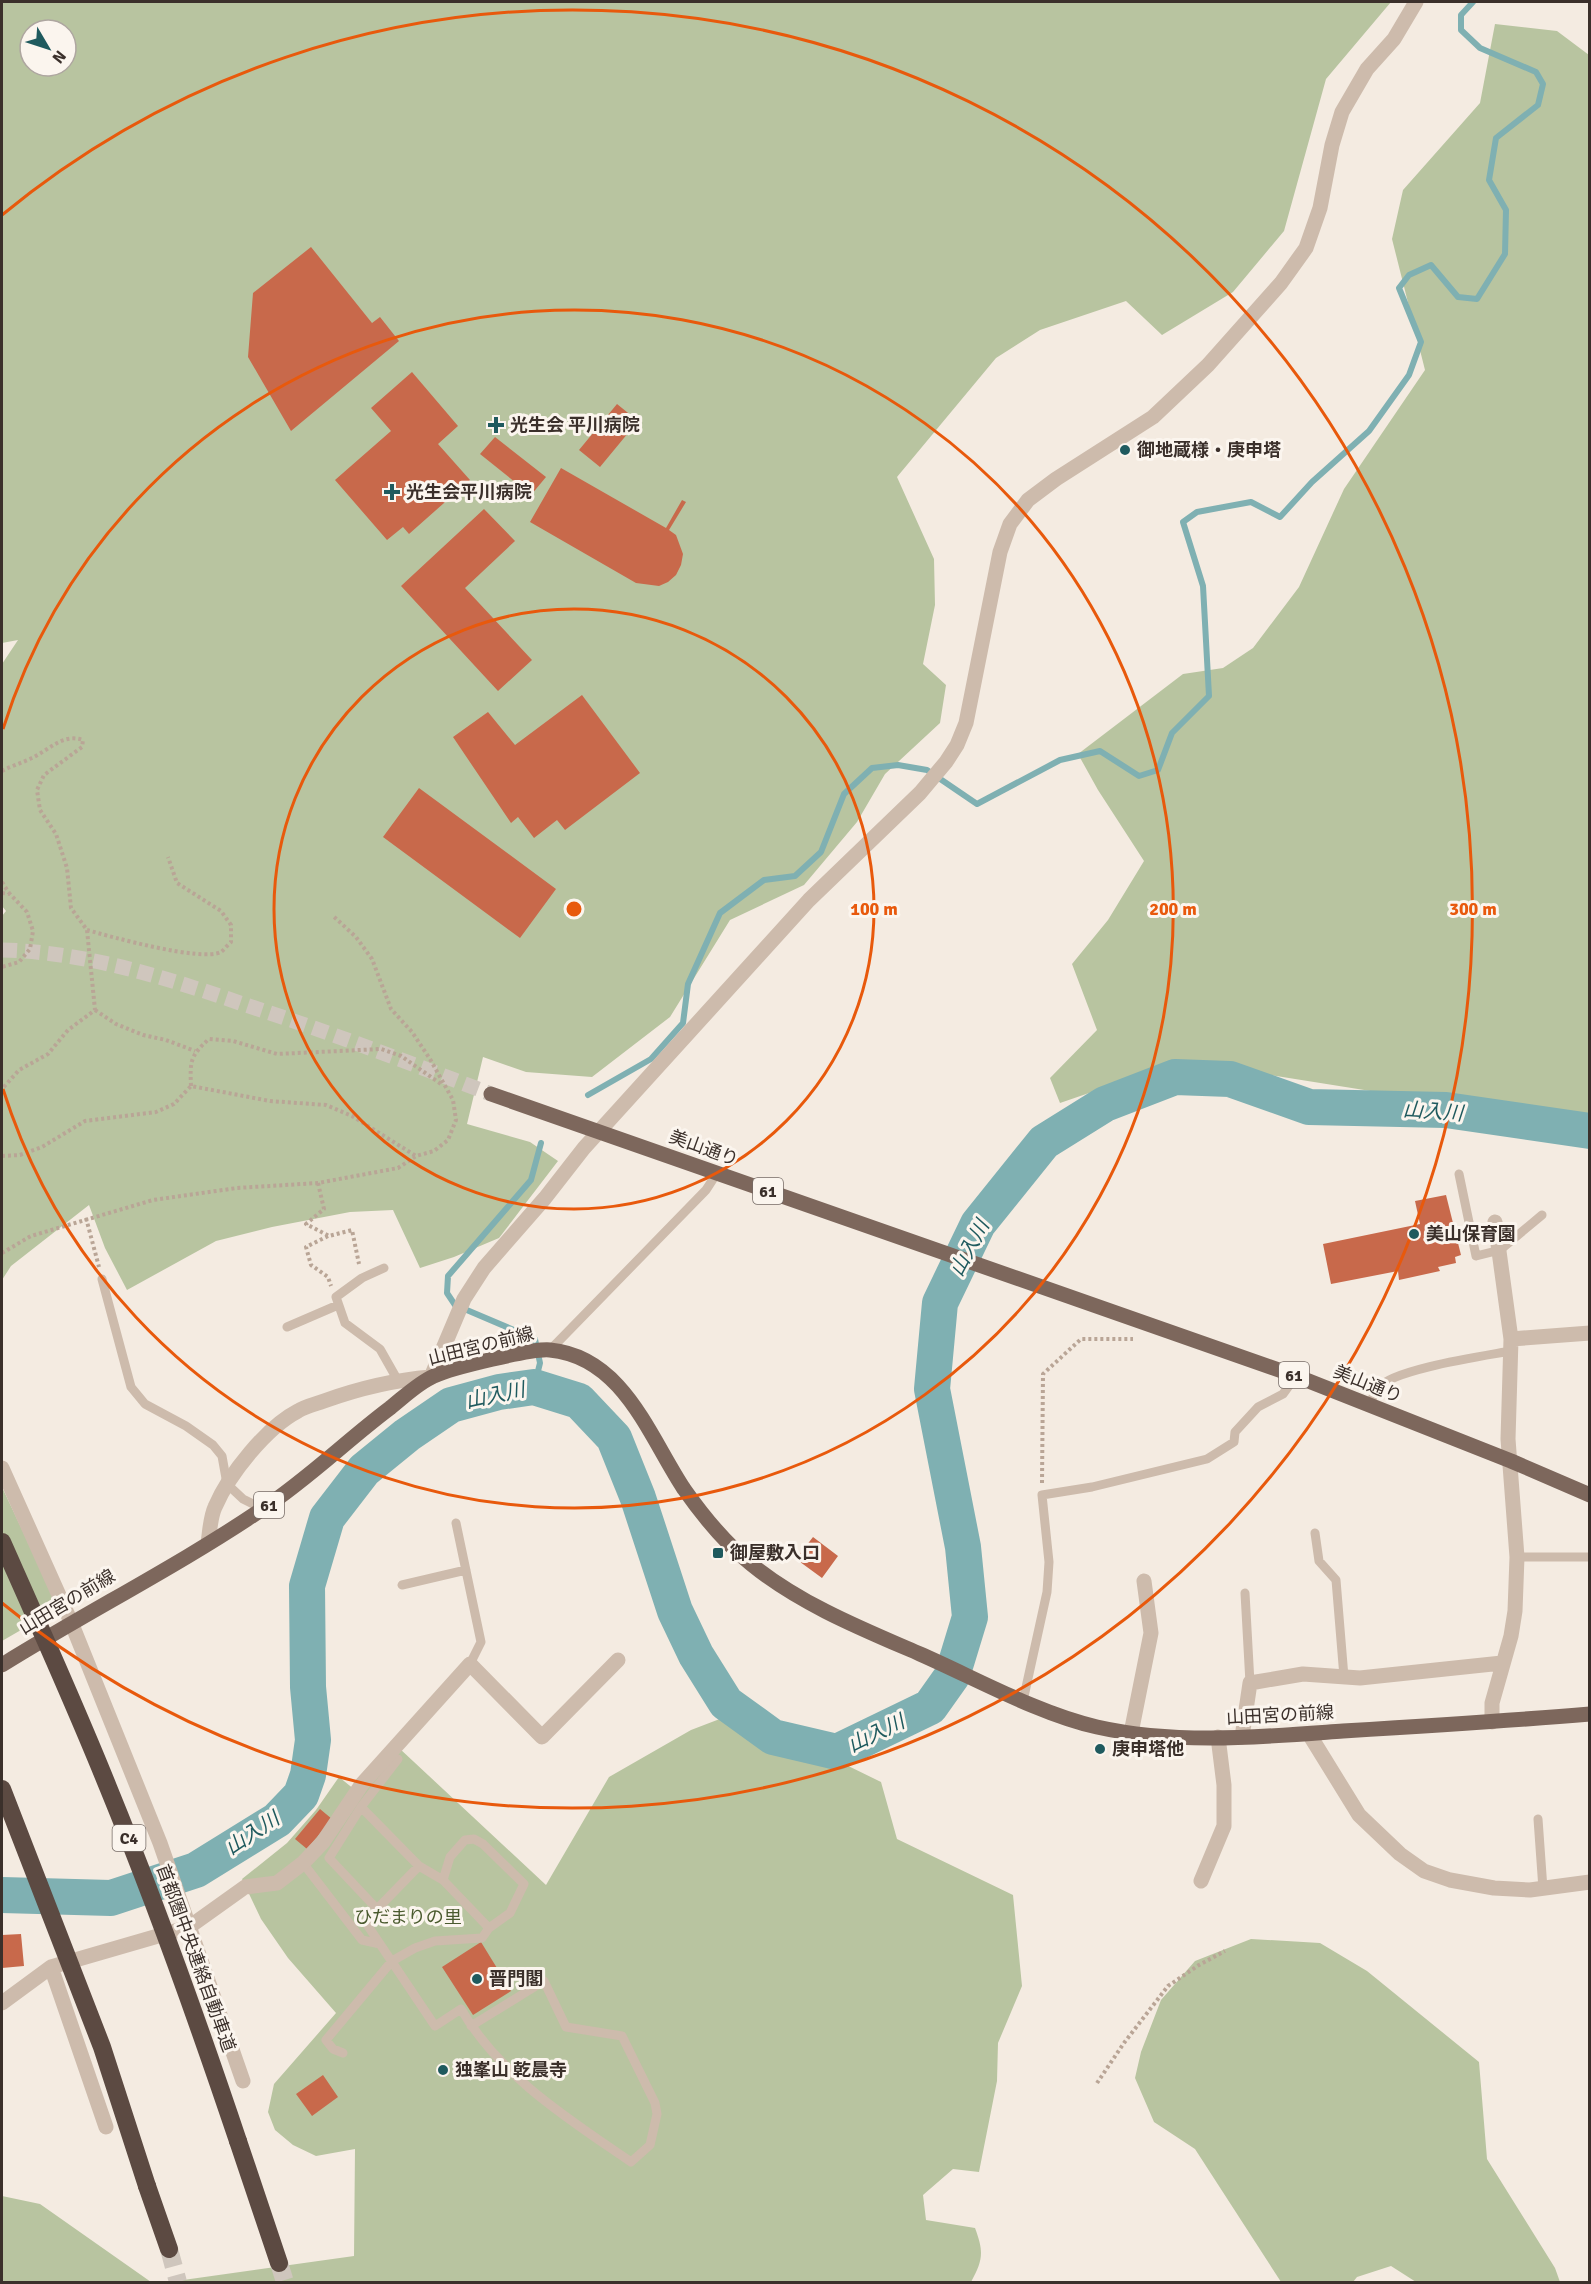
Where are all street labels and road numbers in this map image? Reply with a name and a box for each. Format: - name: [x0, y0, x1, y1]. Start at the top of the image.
- street label: 美山通り: [666, 1125, 742, 1171]
- road number: 61: [753, 1178, 783, 1204]
- street label: 山田宮の前線: [426, 1322, 536, 1370]
- street label: 美山通り: [1331, 1360, 1405, 1408]
- road number: 61: [1279, 1362, 1309, 1388]
- road number: 61: [254, 1492, 284, 1518]
- street label: 山田宮の前線: [15, 1565, 119, 1639]
- street label: 山田宮の前線: [1225, 1701, 1335, 1729]
- road number: C4: [112, 1825, 146, 1851]
- street label: 首都圏中央連絡自動車道: [152, 1861, 240, 2055]

